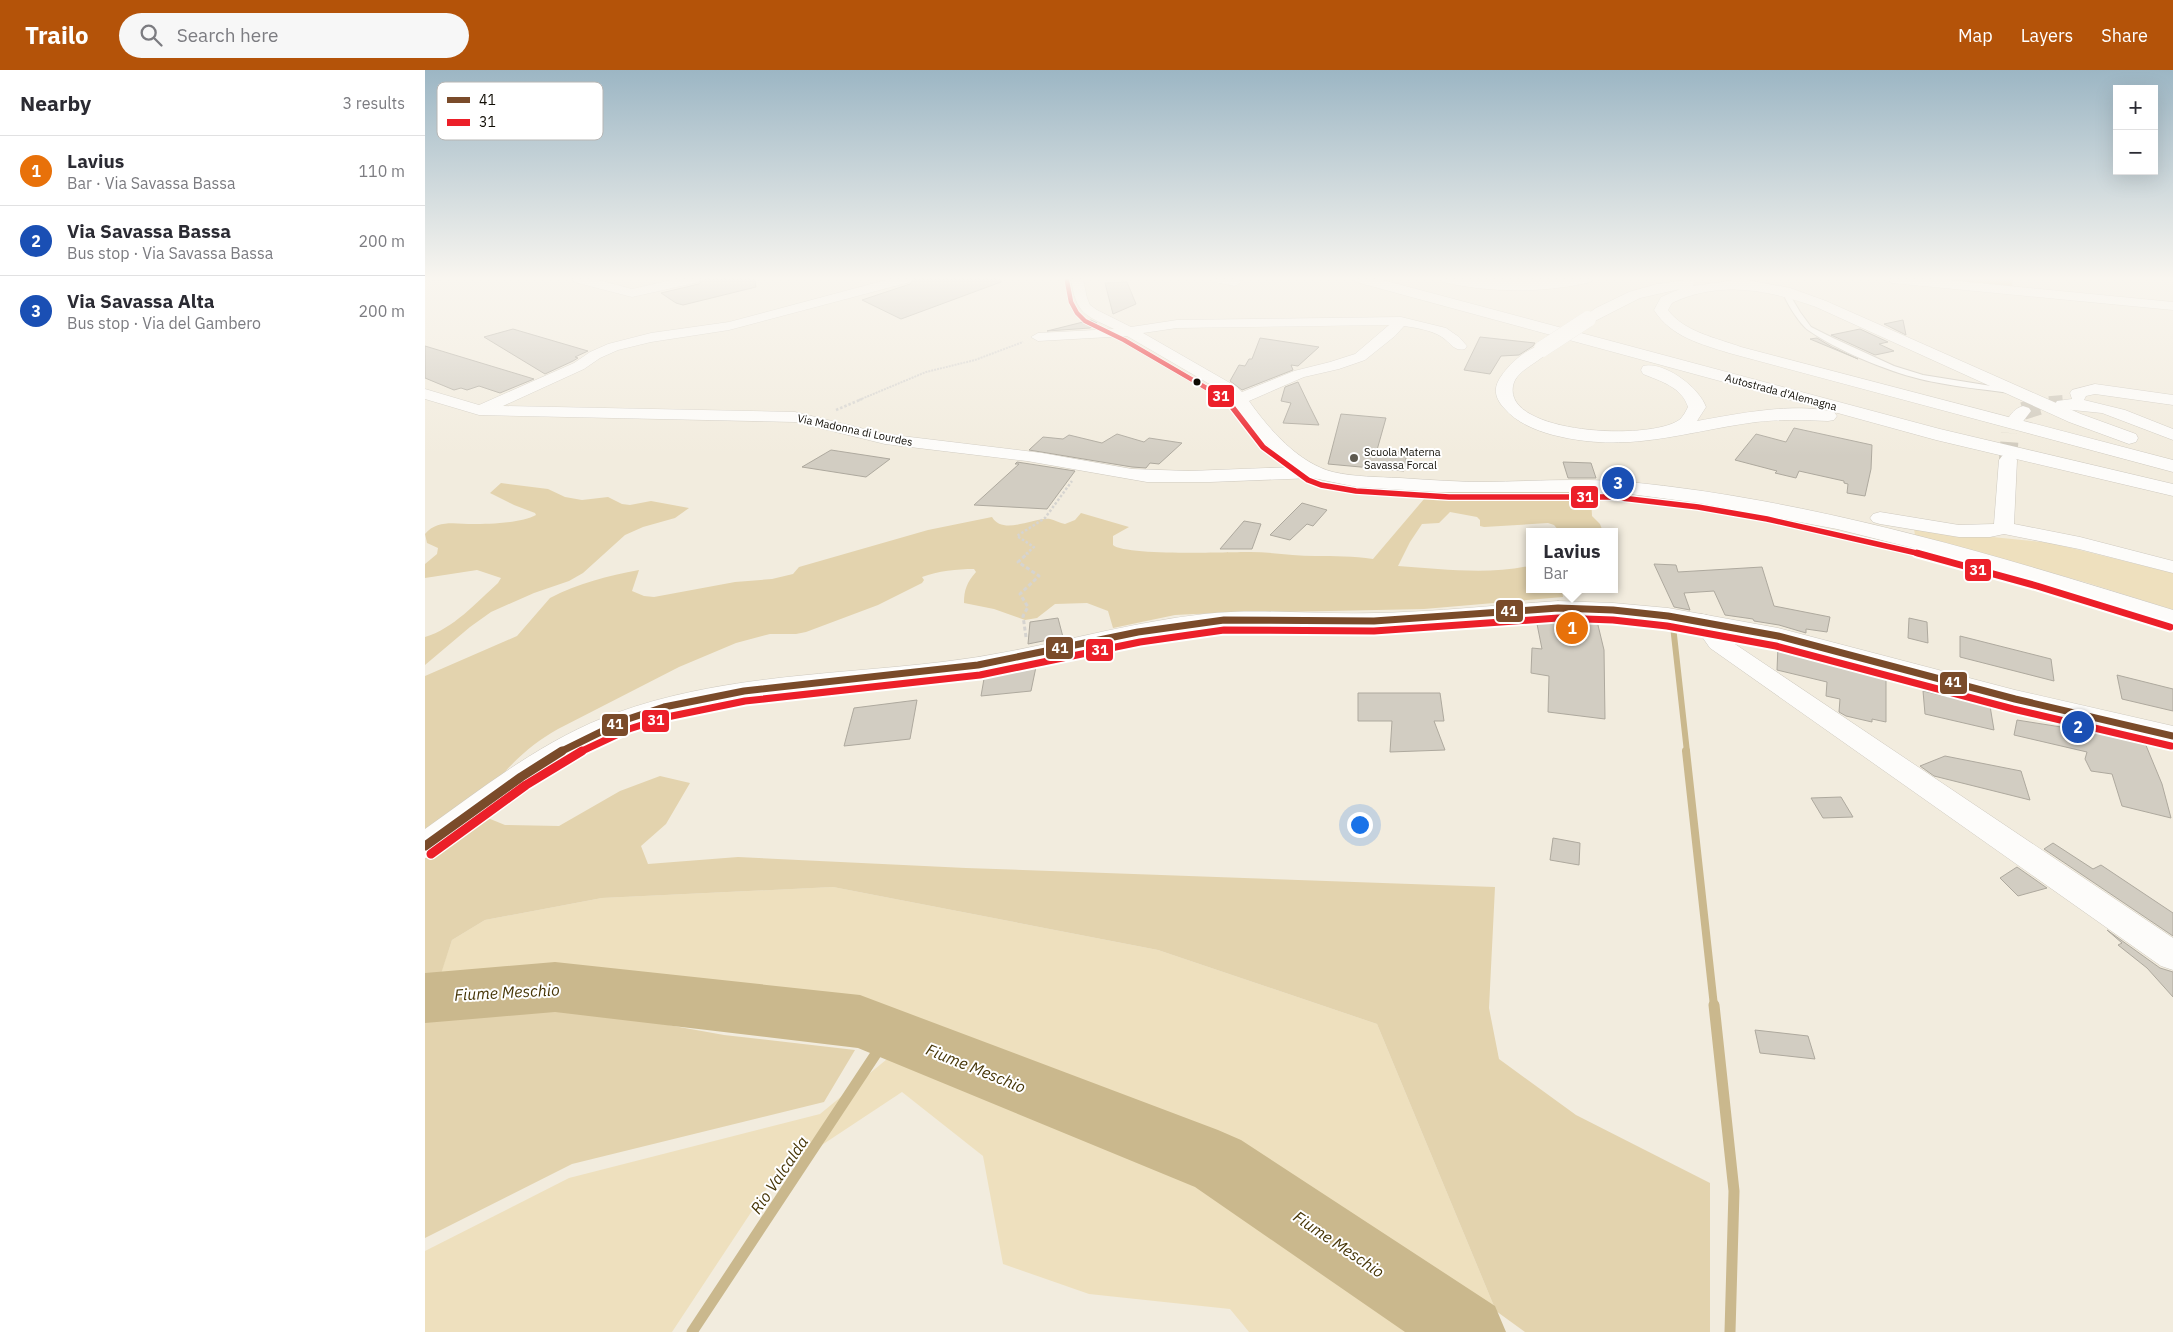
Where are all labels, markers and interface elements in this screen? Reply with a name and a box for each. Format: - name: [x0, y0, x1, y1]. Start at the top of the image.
- search box: [119, 13, 469, 58]
- text: Trailo: [25, 19, 89, 51]
- icon: search: [137, 21, 165, 49]
- text: Search here: [177, 23, 278, 47]
- text: Map: [1958, 24, 1993, 47]
- text: Layers: [2021, 24, 2073, 47]
- text: Share: [2101, 24, 2148, 47]
- legend: [437, 82, 603, 140]
- map controls: [2113, 85, 2158, 175]
- button: +: [2113, 85, 2158, 130]
- text: Nearby: [20, 89, 91, 117]
- text: 41: [479, 91, 496, 109]
- text: 3 results: [342, 93, 405, 113]
- text: 31: [479, 113, 496, 131]
- button: −: [2113, 130, 2158, 175]
- text: Lavius: [67, 149, 124, 173]
- text: 1: [31, 161, 41, 181]
- text: 110 m: [358, 161, 405, 181]
- text: Bar · Via Savassa Bassa: [67, 173, 236, 193]
- text: Via Savassa Bassa: [67, 219, 231, 243]
- text: 2: [31, 231, 41, 251]
- text: 200 m: [358, 231, 405, 251]
- text: Bus stop · Via Savassa Bassa: [67, 243, 273, 263]
- text: Via Savassa Alta: [67, 289, 215, 313]
- text: 3: [31, 301, 41, 321]
- text: 200 m: [358, 301, 405, 321]
- text: Bus stop · Via del Gambero: [67, 313, 261, 333]
- street label: Autostrada d'Alemagna: [1724, 370, 1839, 414]
- unlabelled marker: [1192, 377, 1202, 387]
- line badge: 31: [1207, 384, 1235, 408]
- text: 31: [1213, 387, 1230, 405]
- street label: Via Madonna di Lourdes: [796, 411, 914, 449]
- place label: Scuola Materna Savassa Forcal: [1364, 445, 1441, 472]
- marker: Scuola Materna Savassa Forcal: [1348, 452, 1360, 464]
- pin: 3: [1602, 464, 1634, 502]
- line badge: 31: [1570, 485, 1599, 509]
- text: 31: [1577, 488, 1594, 506]
- popup: [1526, 528, 1618, 593]
- text: Lavius: [1543, 539, 1601, 563]
- line badge: 31: [1964, 558, 1992, 582]
- text: 31: [1970, 561, 1987, 579]
- text: Bar: [1543, 563, 1568, 583]
- line badge: 41: [1495, 599, 1524, 623]
- text: 41: [1501, 602, 1518, 620]
- pin: 1: [1556, 609, 1588, 647]
- line badge: 41: [1045, 636, 1074, 660]
- line badge: 31: [1085, 638, 1114, 662]
- text: 41: [1052, 639, 1069, 657]
- text: 31: [1092, 641, 1109, 659]
- line badge: 41: [1939, 671, 1968, 695]
- text: 41: [1945, 673, 1962, 691]
- pin: 2: [2062, 708, 2094, 746]
- line badge: 31: [641, 709, 670, 733]
- text: 31: [648, 711, 665, 729]
- line badge: 41: [601, 713, 629, 737]
- text: 41: [607, 715, 624, 733]
- your location: [1347, 812, 1373, 838]
- water label: Fiume Meschio: [454, 979, 560, 1005]
- water label: Fiume Meschio: [923, 1039, 1029, 1097]
- water label: Rio Valcalda: [746, 1132, 812, 1218]
- water label: Fiume Meschio: [1290, 1206, 1389, 1282]

